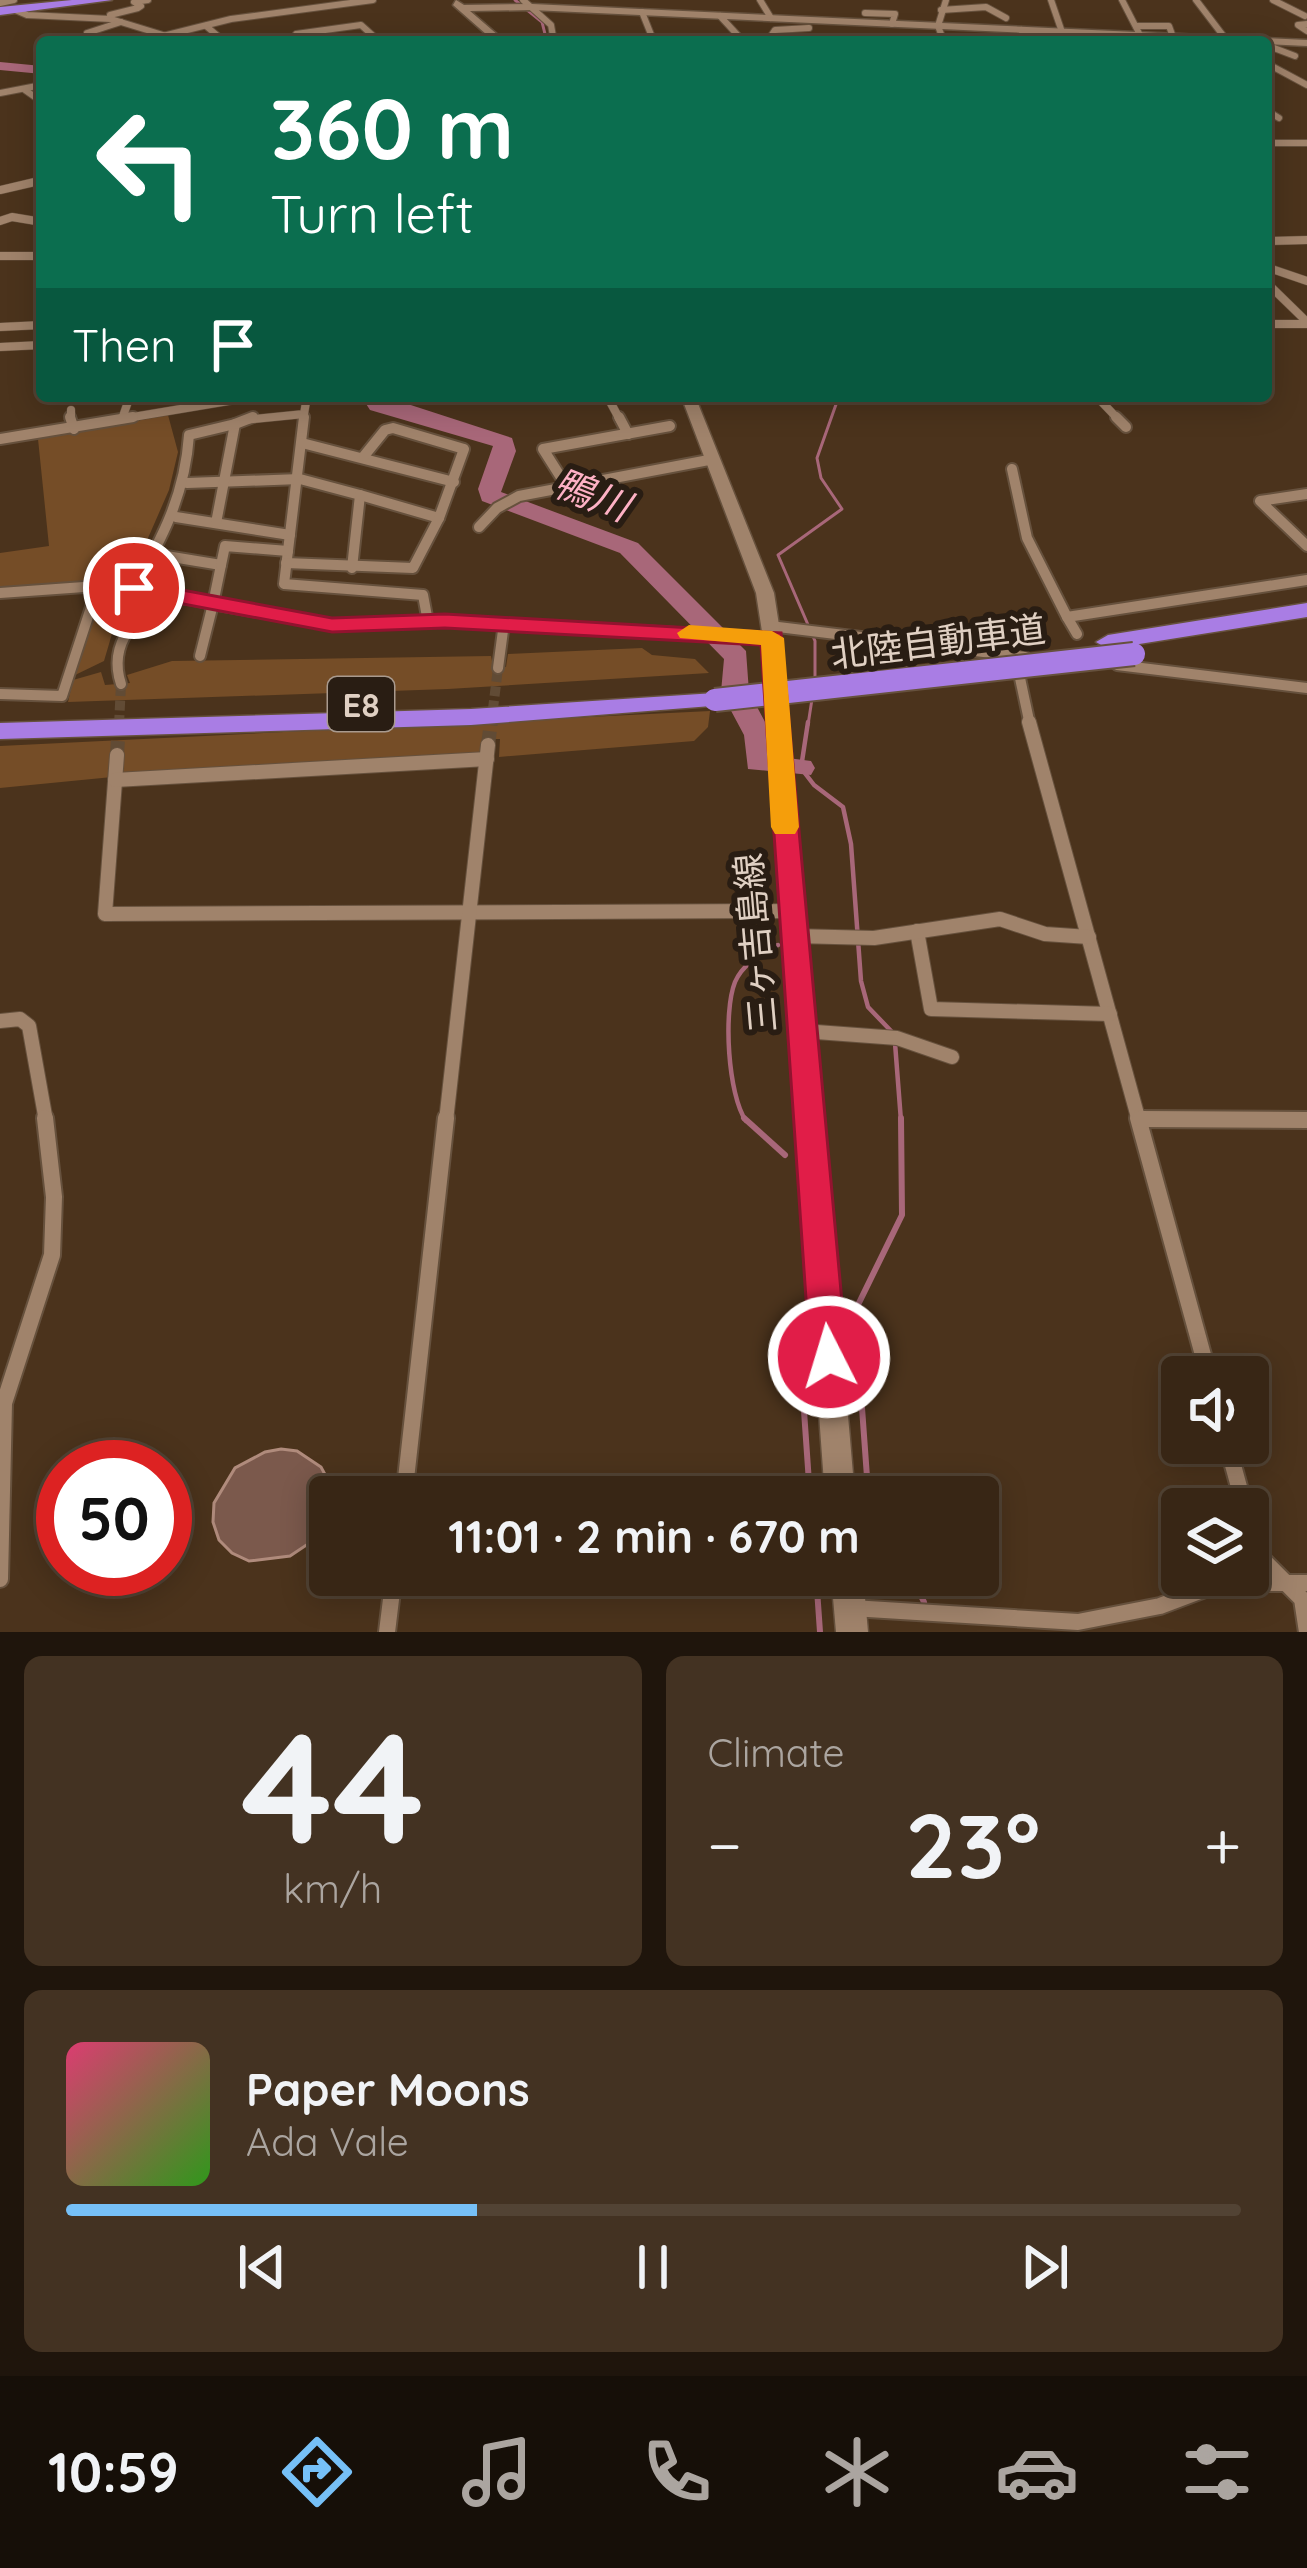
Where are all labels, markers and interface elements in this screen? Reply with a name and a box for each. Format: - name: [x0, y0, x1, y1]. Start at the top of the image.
- text: 360 m: [270, 75, 514, 180]
- icon: left: [72, 84, 228, 240]
- text: Turn left: [270, 179, 474, 247]
- icon: arrive: [200, 312, 266, 378]
- text: Then: [72, 317, 176, 373]
- water label: 鴨川: [547, 457, 641, 532]
- pin: [83, 537, 185, 639]
- icon: arrive: [101, 555, 167, 621]
- street label: 北陸自動車道: [828, 606, 1048, 676]
- road number: E8: [328, 677, 394, 731]
- street label: 三ヶ吉島線: [725, 851, 785, 1035]
- position arrow: [766, 1294, 892, 1420]
- map controls: [1161, 1356, 1269, 1596]
- button: sound: [1161, 1356, 1269, 1464]
- speed limit sign: 50: [36, 1440, 192, 1596]
- button: layers: [1161, 1488, 1269, 1596]
- text: 11:01 · 2 min · 670 m: [448, 1508, 860, 1564]
- text: 44: [241, 1688, 424, 1883]
- text: Climate: [708, 1728, 845, 1777]
- text: 23°: [905, 1788, 1040, 1901]
- text: −: [708, 1803, 742, 1886]
- text: +: [1204, 1803, 1241, 1886]
- text: km/h: [283, 1864, 382, 1913]
- text: Paper Moons: [246, 2061, 530, 2117]
- text: Ada Vale: [246, 2117, 409, 2166]
- icon: previous: [229, 2234, 295, 2300]
- icon: pause: [620, 2234, 686, 2300]
- icon: next: [1012, 2234, 1078, 2300]
- icon: directions: [275, 2430, 359, 2514]
- icon: music: [455, 2430, 539, 2514]
- icon: phone: [635, 2430, 719, 2514]
- icon: climate: [815, 2430, 899, 2514]
- icon: car: [995, 2430, 1079, 2514]
- icon: filters: [1175, 2430, 1259, 2514]
- text: 10:59: [48, 2438, 179, 2506]

